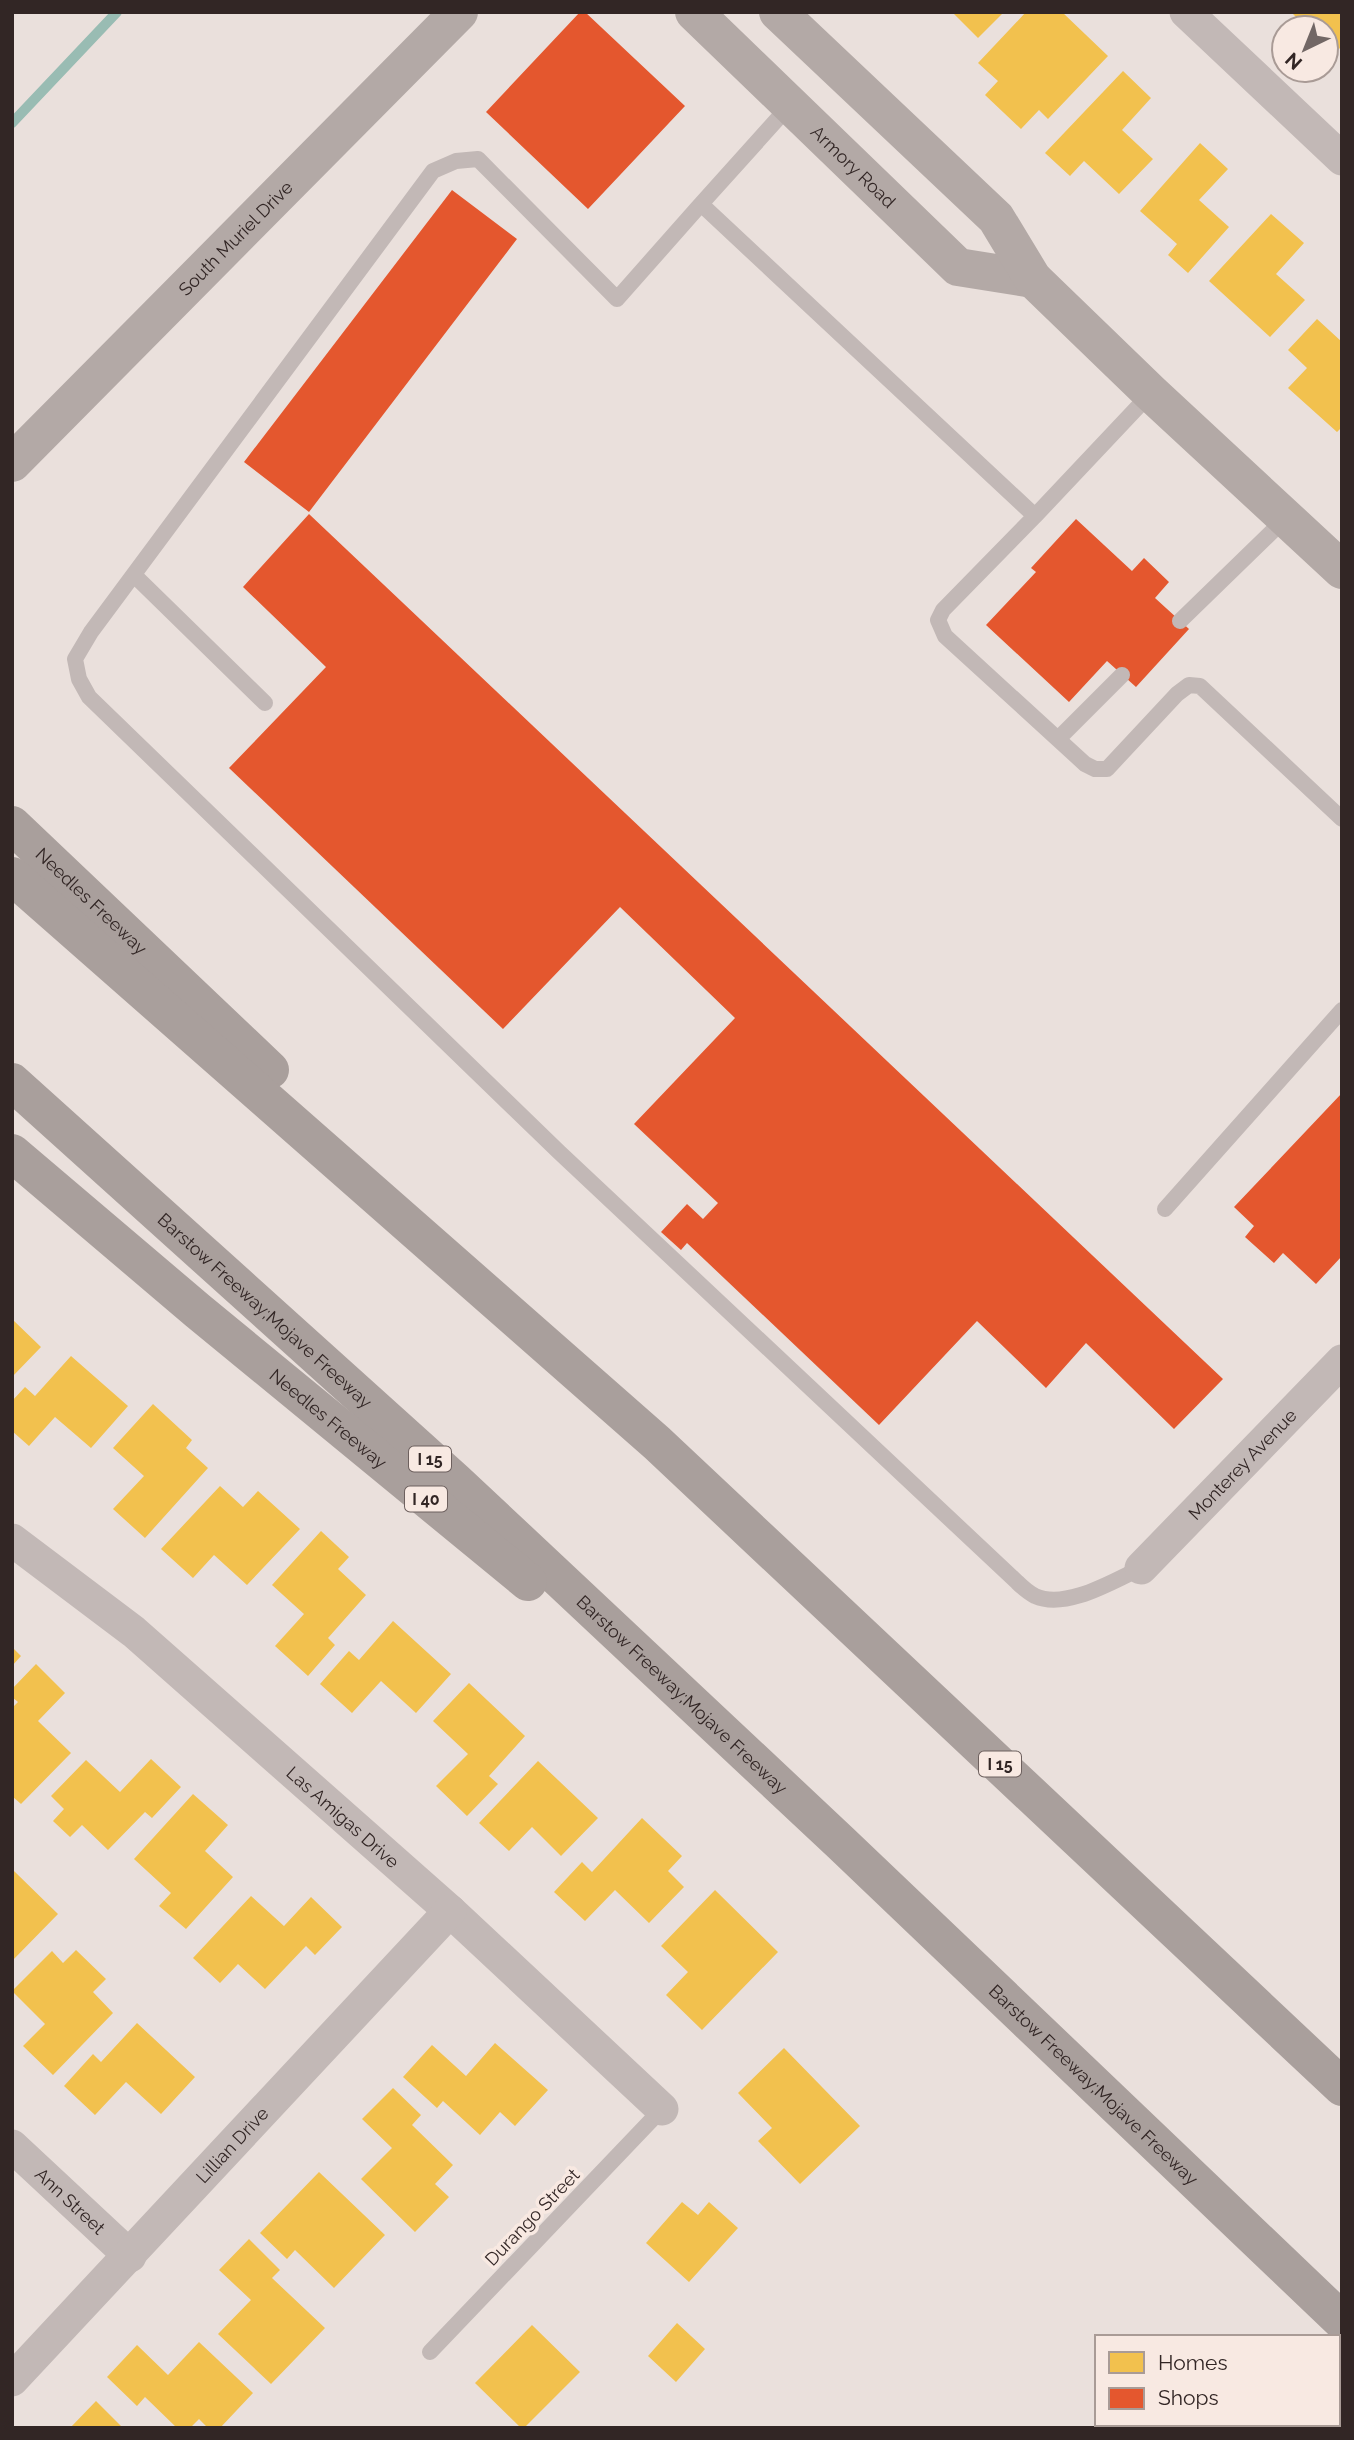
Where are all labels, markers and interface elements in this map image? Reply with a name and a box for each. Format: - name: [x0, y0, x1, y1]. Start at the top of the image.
- north arrow: [1270, 14, 1340, 84]
- text: N: [1281, 48, 1306, 74]
- street label: Armory Road: [807, 121, 900, 212]
- street label: South Muriel Drive: [174, 176, 297, 299]
- street label: Needles Freeway: [32, 843, 152, 959]
- street label: Barstow Freeway;Mojave Freeway: [154, 1208, 377, 1412]
- street label: Needles Freeway: [266, 1364, 392, 1473]
- street label: Monterey Avenue: [1184, 1404, 1301, 1524]
- road number: I 15: [409, 1446, 451, 1471]
- road number: I 40: [405, 1486, 447, 1512]
- street label: Barstow Freeway;Mojave Freeway: [573, 1590, 792, 1798]
- road number: I 15: [979, 1752, 1021, 1776]
- street label: Las Amigas Drive: [283, 1762, 404, 1872]
- street label: Barstow Freeway;Mojave Freeway: [985, 1980, 1203, 2189]
- street label: Lillian Drive: [191, 2102, 273, 2187]
- street label: Ann Street: [31, 2163, 110, 2238]
- street label: Durango Street: [481, 2164, 583, 2270]
- legend: [1095, 2335, 1340, 2426]
- text: Homes: [1158, 2350, 1228, 2375]
- text: Shops: [1158, 2385, 1219, 2410]

